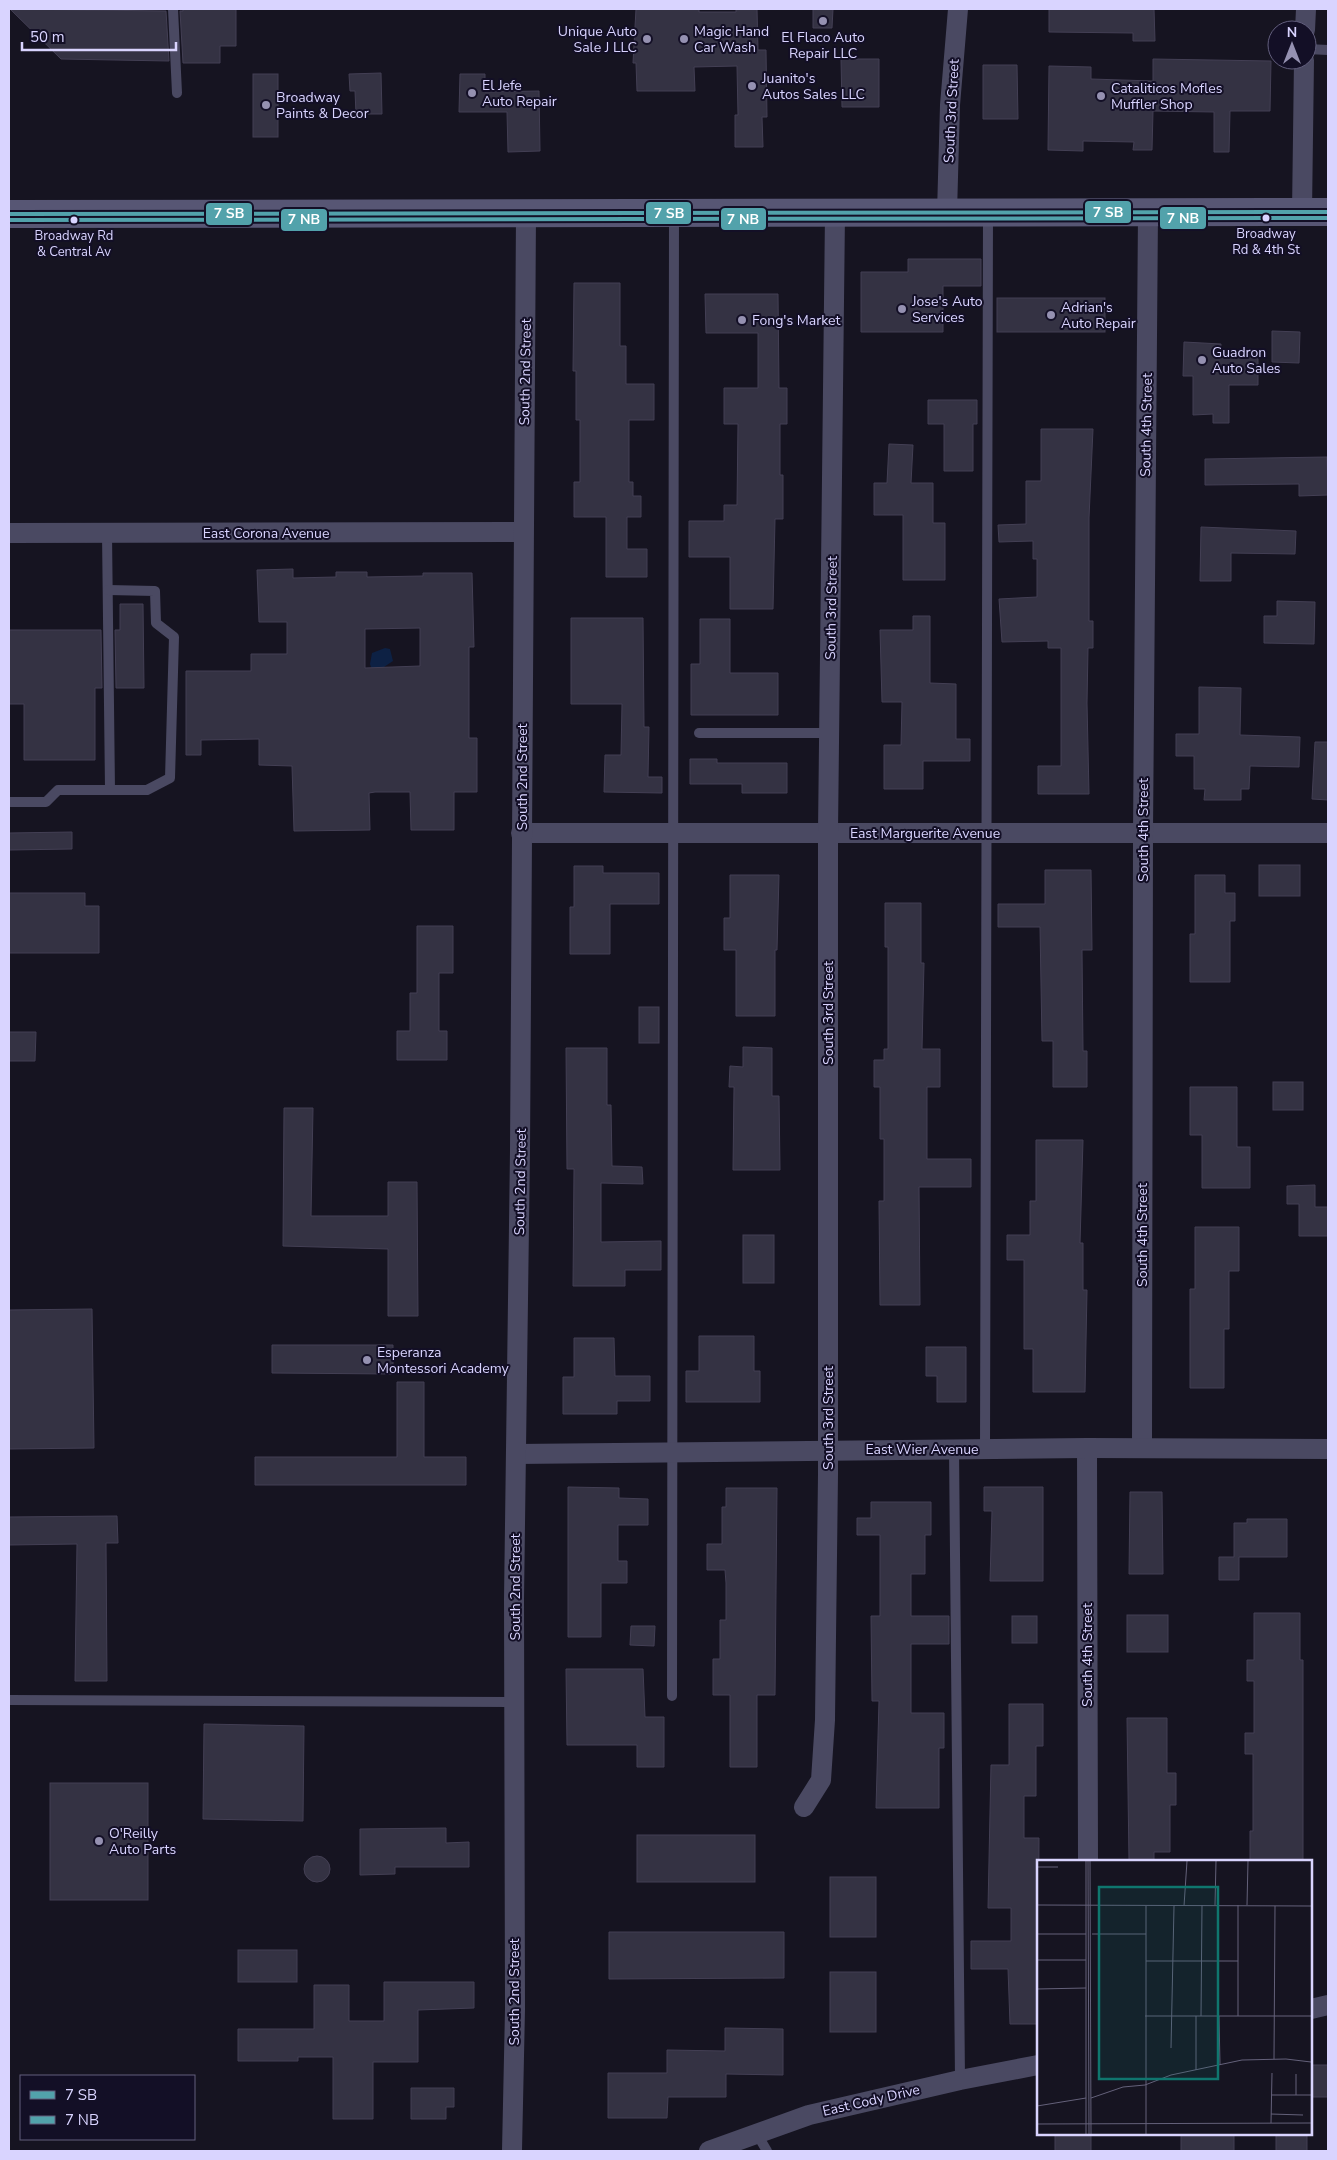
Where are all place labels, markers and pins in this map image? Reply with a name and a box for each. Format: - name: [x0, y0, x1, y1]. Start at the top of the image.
- marker: El Flaco Auto Repair LLC: [817, 15, 829, 27]
- place label: Unique Auto Sale J LLC: [558, 22, 637, 57]
- place label: Magic Hand Car Wash: [694, 22, 769, 57]
- place label: El Flaco Auto Repair LLC: [781, 28, 865, 63]
- marker: Unique Auto Sale J LLC: [641, 33, 653, 45]
- marker: Magic Hand Car Wash: [678, 33, 690, 45]
- place label: Juanito's Autos Sales LLC: [761, 69, 865, 104]
- place label: El Jefe Auto Repair: [482, 76, 557, 111]
- place label: Cataliticos Mofles Muffler Shop: [1111, 79, 1223, 114]
- marker: Juanito's Autos Sales LLC: [746, 80, 758, 92]
- marker: El Jefe Auto Repair: [466, 87, 478, 99]
- place label: Broadway Paints & Decor: [276, 88, 369, 123]
- marker: Cataliticos Mofles Muffler Shop: [1095, 90, 1107, 102]
- marker: Broadway Paints & Decor: [260, 99, 272, 111]
- marker: Broadway Rd & 4th St: [1261, 213, 1271, 223]
- marker: Broadway Rd & Central Av: [69, 215, 79, 225]
- place label: Broadway Rd & 4th St: [1232, 225, 1300, 259]
- place label: Broadway Rd & Central Av: [35, 227, 113, 261]
- place label: Jose's Auto Services: [911, 292, 983, 327]
- place label: Adrian's Auto Repair: [1061, 298, 1136, 333]
- marker: Jose's Auto Services: [896, 303, 908, 315]
- marker: Adrian's Auto Repair: [1045, 309, 1057, 321]
- place label: Fong's Market: [752, 311, 840, 330]
- marker: Fong's Market: [736, 314, 748, 326]
- place label: Guadron Auto Sales: [1212, 343, 1281, 378]
- marker: Guadron Auto Sales: [1196, 354, 1208, 366]
- place label: Esperanza Montessori Academy: [377, 1343, 510, 1378]
- marker: Esperanza Montessori Academy: [361, 1354, 373, 1366]
- place label: O'Reilly Auto Parts: [109, 1824, 176, 1859]
- marker: O'Reilly Auto Parts: [93, 1835, 105, 1847]

